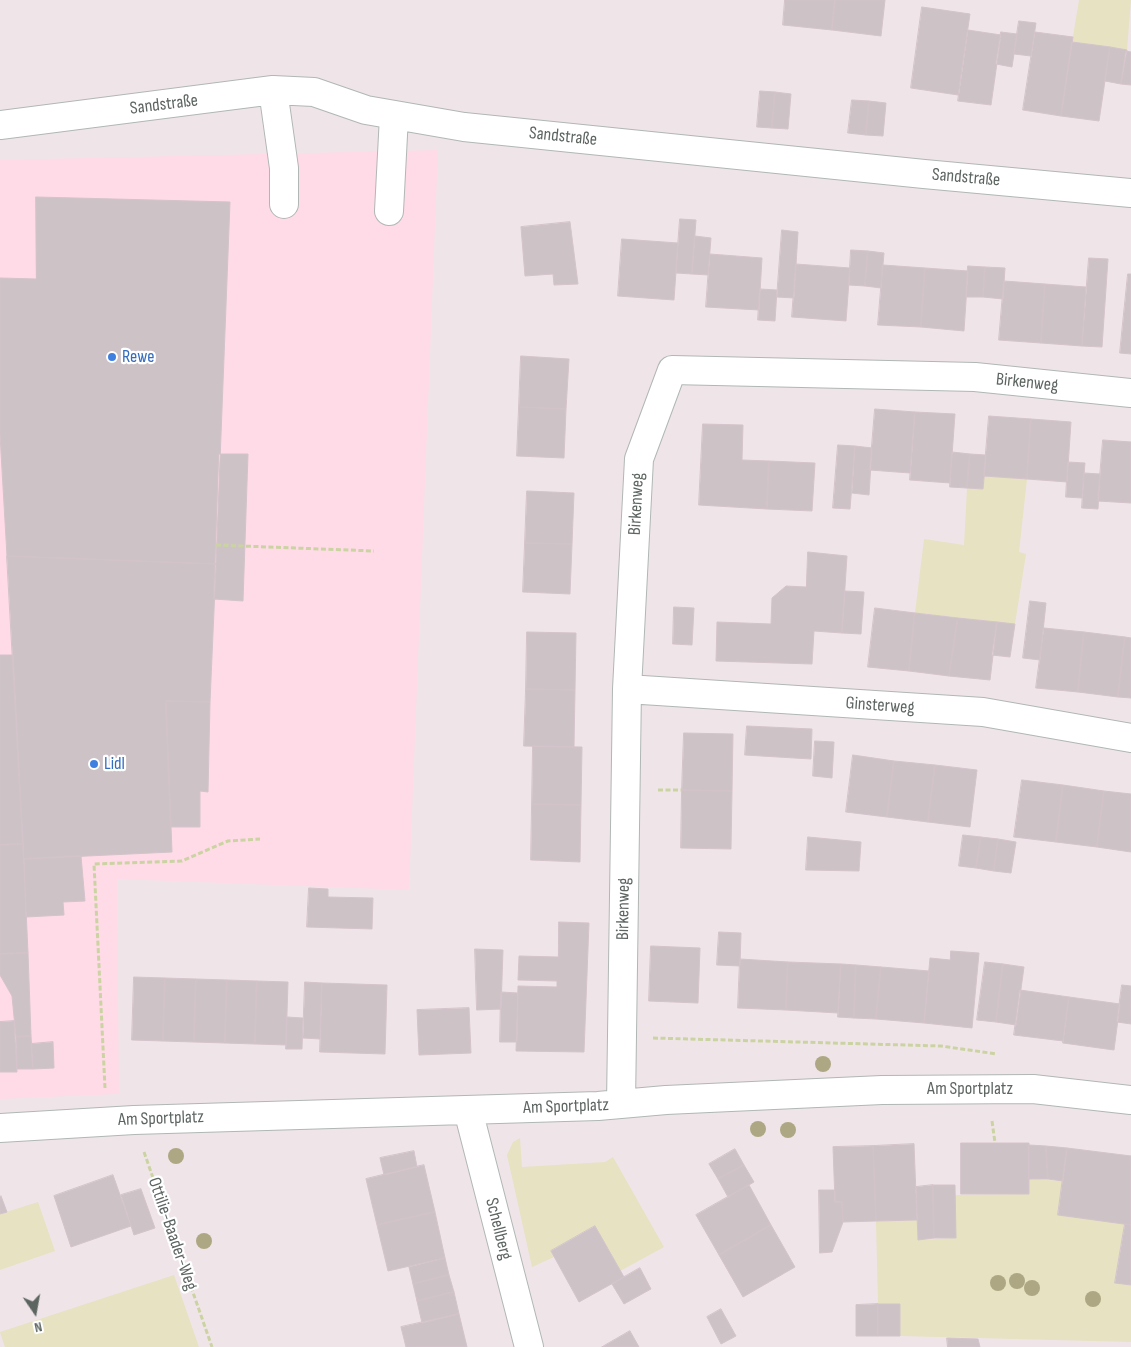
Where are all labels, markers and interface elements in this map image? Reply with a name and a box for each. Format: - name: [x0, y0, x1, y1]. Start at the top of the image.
- street label: Sandstraße: [129, 90, 199, 120]
- street label: Sandstraße: [528, 123, 598, 151]
- street label: Sandstraße: [931, 164, 1001, 192]
- place label: Rewe: [122, 346, 155, 368]
- marker: Rewe: [106, 351, 118, 363]
- street label: Birkenweg: [995, 369, 1059, 397]
- street label: Birkenweg: [625, 472, 649, 536]
- street label: Ginsterweg: [845, 693, 915, 719]
- place label: Lidl: [104, 753, 125, 775]
- marker: Lidl: [88, 758, 100, 770]
- street label: Birkenweg: [613, 878, 635, 940]
- street label: Am Sportplatz: [927, 1078, 1013, 1100]
- street label: Am Sportplatz: [523, 1095, 609, 1119]
- street label: Am Sportplatz: [118, 1107, 204, 1131]
- street label: Ottilie-Baader-Weg: [143, 1175, 201, 1293]
- street label: Schellberg: [480, 1196, 516, 1262]
- north arrow: [10, 1287, 60, 1337]
- text: N: [33, 1318, 44, 1336]

